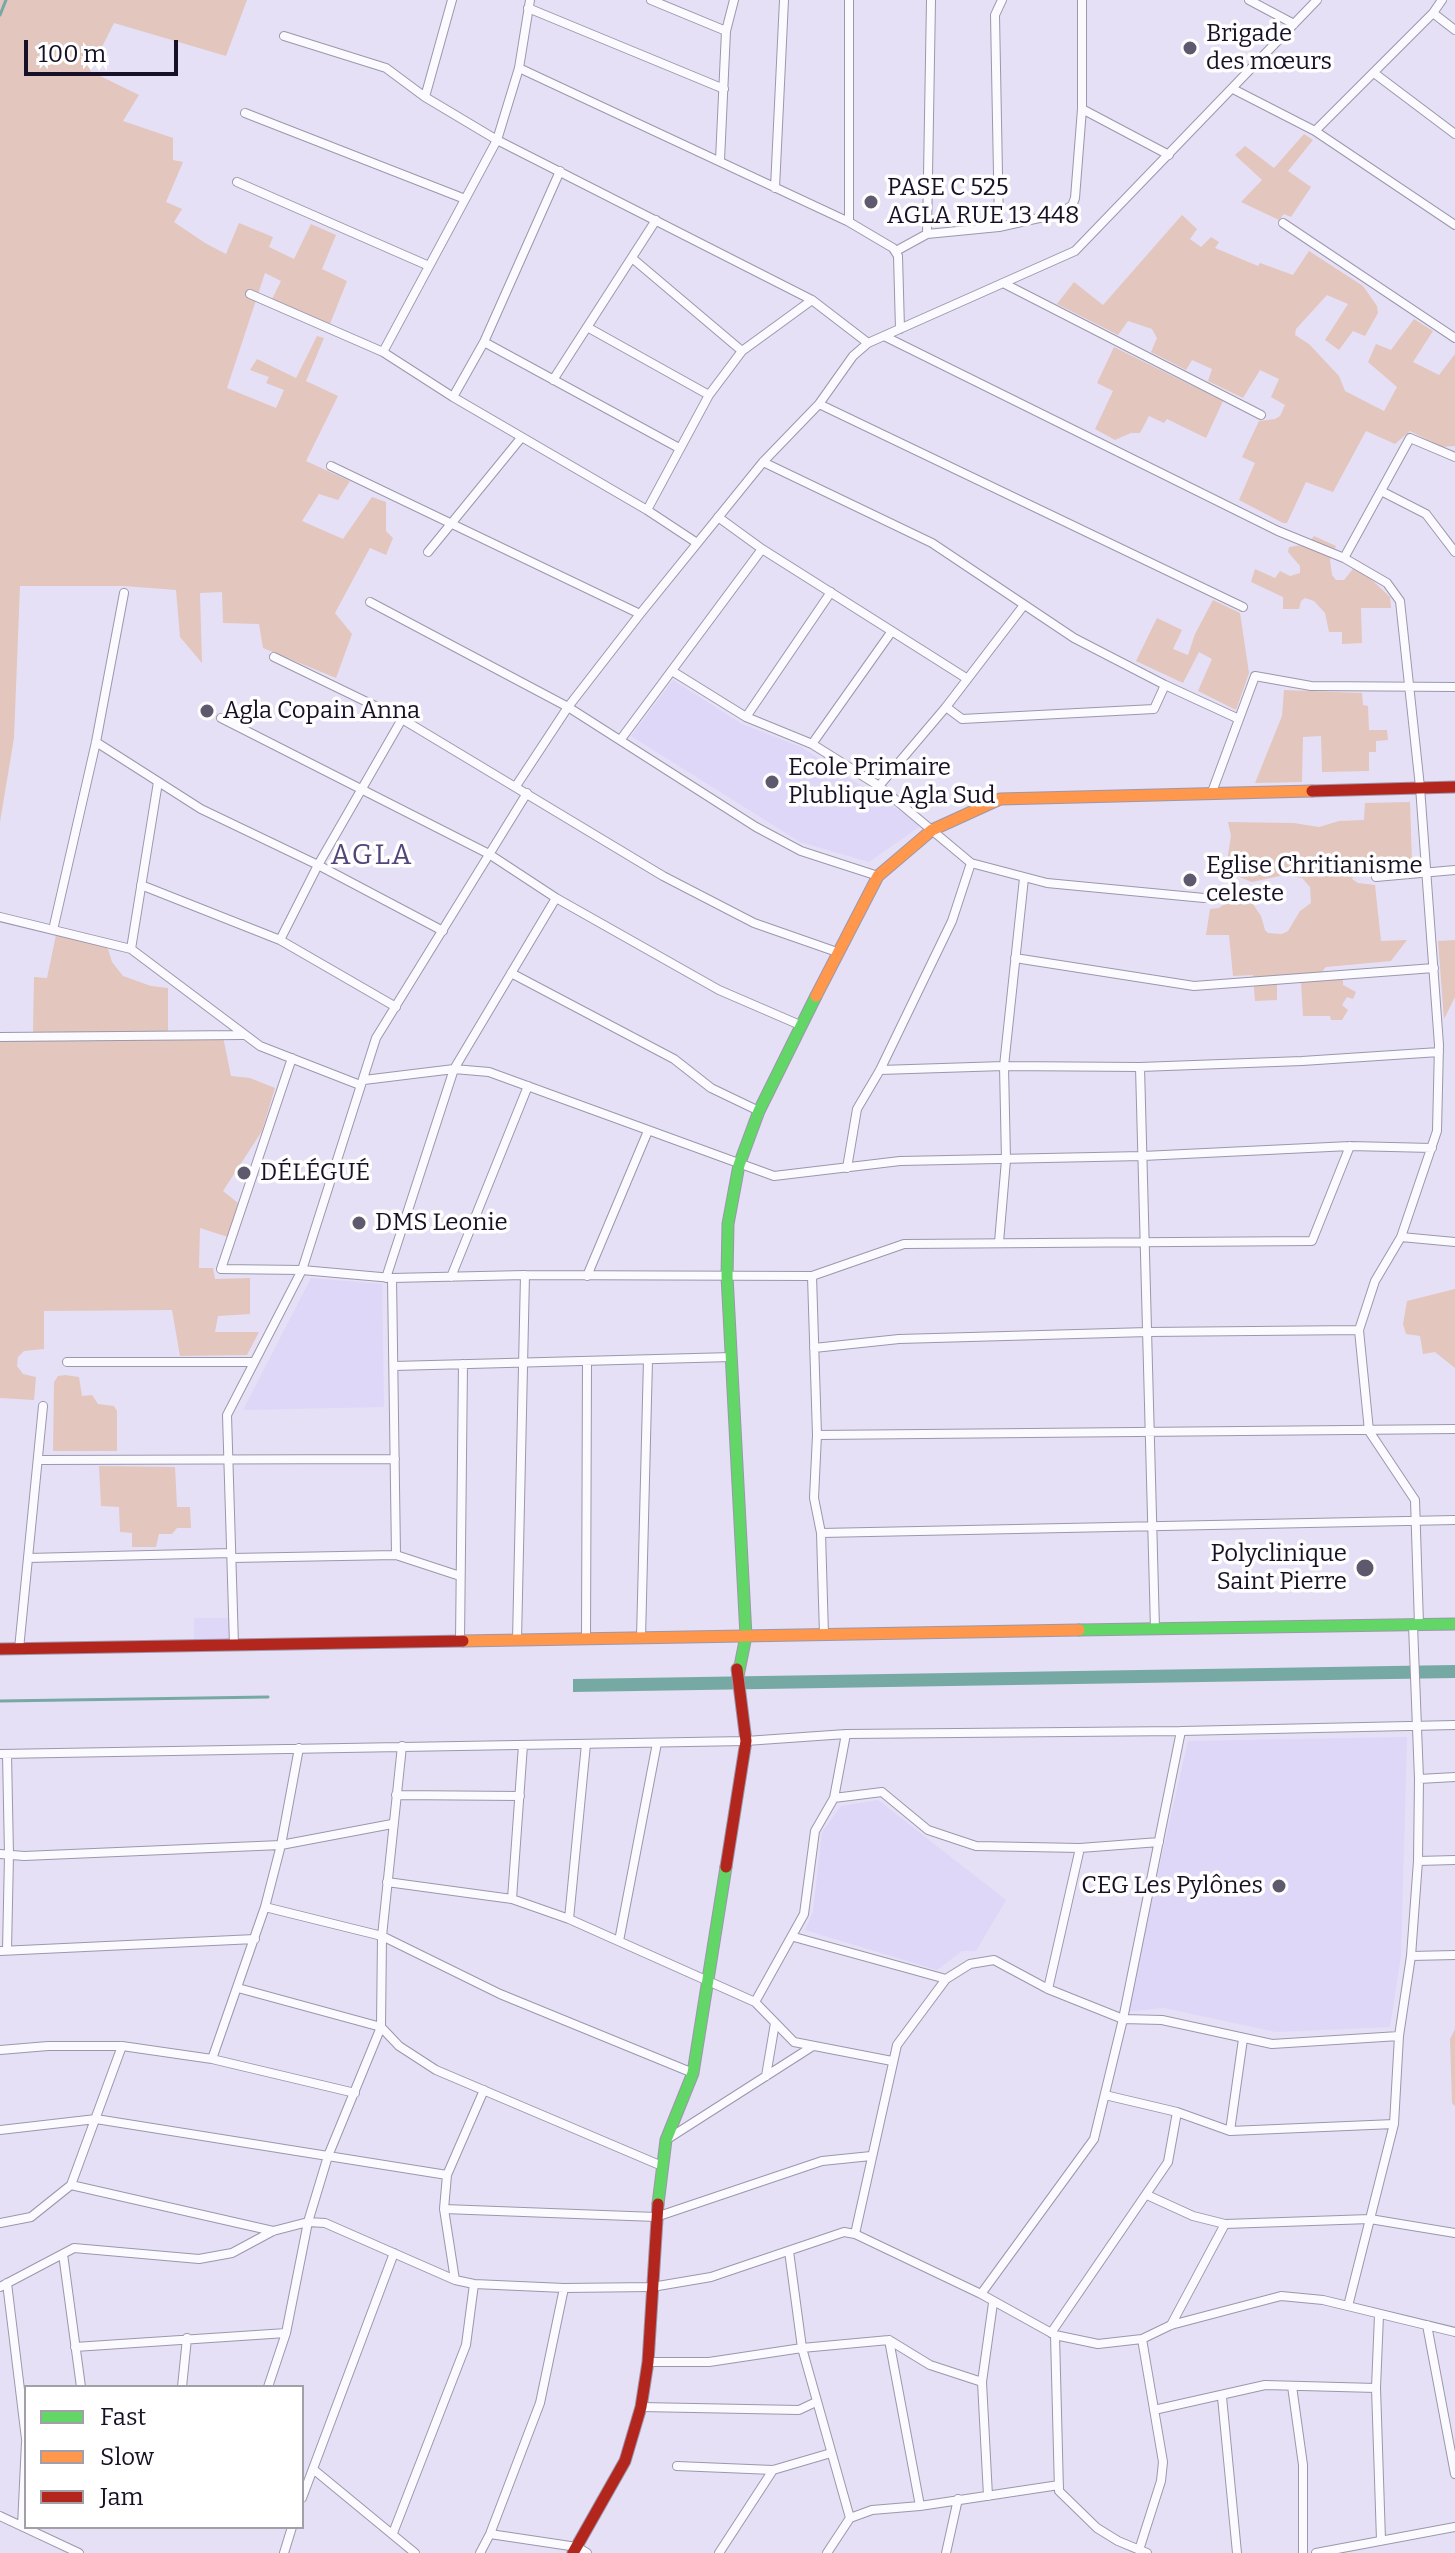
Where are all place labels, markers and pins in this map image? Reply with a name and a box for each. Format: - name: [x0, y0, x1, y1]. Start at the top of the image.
- place label: Brigade des mœurs: [1206, 20, 1332, 76]
- marker: Brigade des mœurs: [1181, 39, 1199, 57]
- place label: PASE C 525 AGLA RUE 13 448: [887, 174, 1080, 230]
- marker: PASE C 525 AGLA RUE 13 448: [862, 193, 880, 211]
- place label: Agla Copain Anna: [223, 697, 420, 725]
- marker: Agla Copain Anna: [198, 702, 216, 720]
- place label: Ecole Primaire Plublique Agla Sud: [788, 754, 996, 810]
- marker: Ecole Primaire Plublique Agla Sud: [763, 773, 781, 791]
- place label: Eglise Chritianisme celeste: [1206, 852, 1423, 908]
- marker: Eglise Chritianisme celeste: [1181, 871, 1199, 889]
- place label: DÉLÉGUÉ: [260, 1159, 370, 1187]
- marker: DÉLÉGUÉ: [235, 1164, 253, 1182]
- place label: DMS Leonie: [375, 1209, 508, 1237]
- marker: DMS Leonie: [350, 1214, 368, 1232]
- place label: Polyclinique Saint Pierre: [1210, 1540, 1347, 1596]
- marker: Polyclinique Saint Pierre: [1354, 1557, 1376, 1579]
- place label: CEG Les Pylônes: [1081, 1872, 1263, 1900]
- marker: CEG Les Pylônes: [1270, 1877, 1288, 1895]

